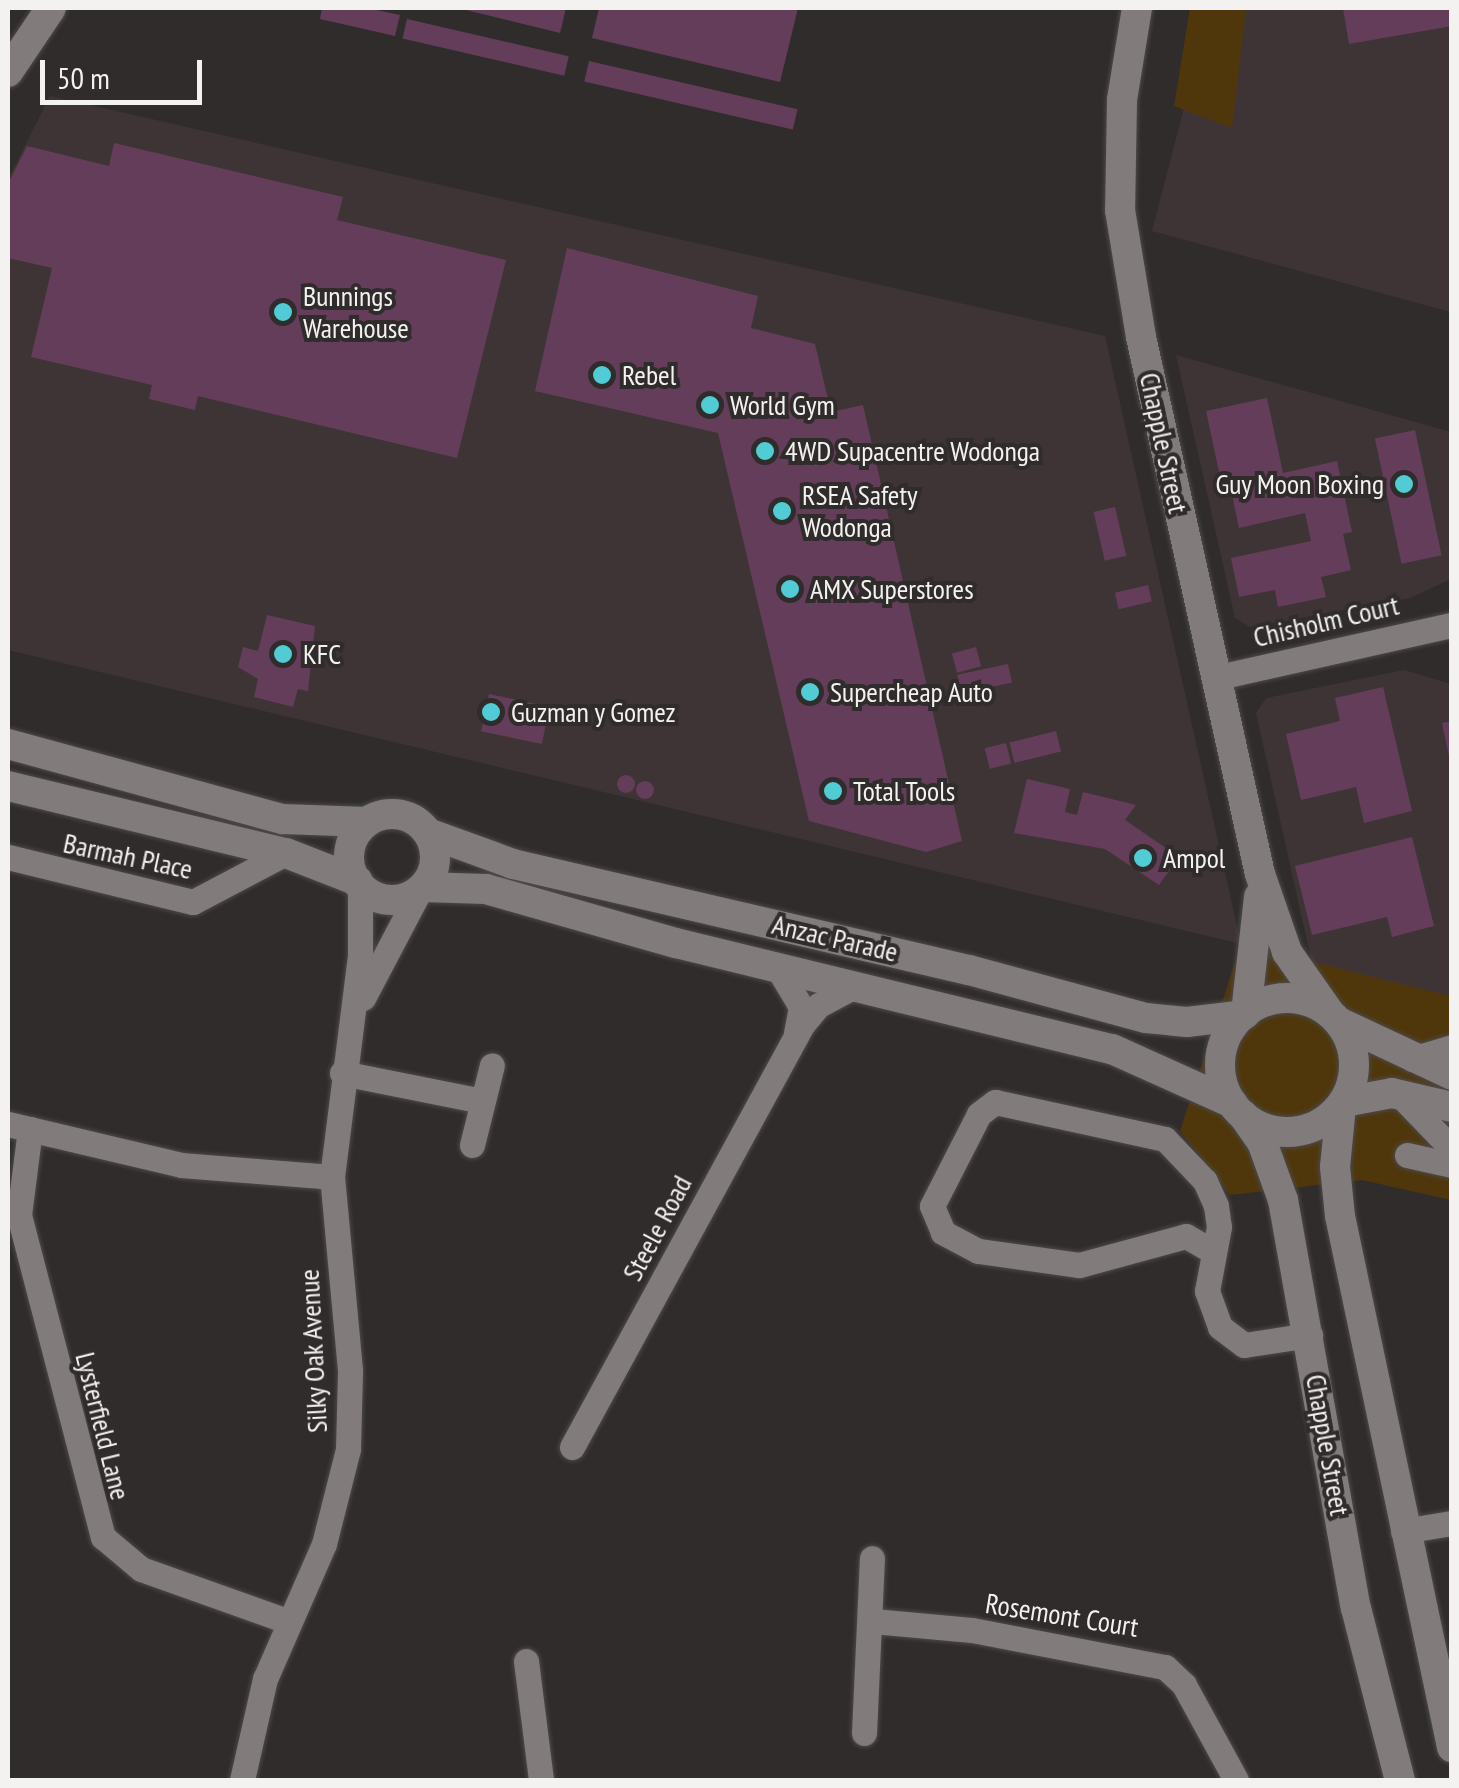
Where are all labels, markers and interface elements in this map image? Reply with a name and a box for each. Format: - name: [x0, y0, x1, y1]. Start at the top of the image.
- scale bar: [45, 40, 208, 102]
- text: 50 m: [57, 58, 110, 97]
- place label: Bunnings Warehouse: [303, 279, 409, 345]
- marker: Bunnings Warehouse: [272, 301, 294, 323]
- place label: Rebel: [622, 358, 676, 392]
- marker: Rebel: [591, 364, 613, 386]
- street label: Chapple Street: [1133, 370, 1195, 516]
- place label: World Gym: [730, 388, 835, 422]
- marker: World Gym: [699, 394, 721, 416]
- place label: 4WD Supacentre Wodonga: [785, 434, 1040, 468]
- marker: 4WD Supacentre Wodonga: [754, 440, 776, 462]
- place label: Guy Moon Boxing: [1215, 467, 1384, 501]
- marker: Guy Moon Boxing: [1393, 473, 1415, 495]
- place label: RSEA Safety Wodonga: [802, 478, 918, 544]
- marker: RSEA Safety Wodonga: [771, 500, 793, 522]
- place label: AMX Superstores: [810, 572, 974, 606]
- marker: AMX Superstores: [779, 578, 801, 600]
- street label: Chisholm Court: [1250, 588, 1402, 654]
- place label: KFC: [303, 637, 341, 671]
- marker: KFC: [272, 643, 294, 665]
- place label: Supercheap Auto: [830, 675, 994, 709]
- marker: Supercheap Auto: [799, 681, 821, 703]
- place label: Guzman y Gomez: [511, 695, 677, 729]
- marker: Guzman y Gomez: [480, 701, 502, 723]
- place label: Total Tools: [853, 774, 956, 808]
- marker: Total Tools: [822, 780, 844, 802]
- street label: Barmah Place: [60, 826, 196, 886]
- place label: Ampol: [1163, 841, 1225, 875]
- marker: Ampol: [1132, 847, 1154, 869]
- street label: Anzac Parade: [769, 907, 901, 969]
- street label: Steele Road: [615, 1170, 699, 1286]
- street label: Silky Oak Avenue: [292, 1267, 334, 1435]
- street label: Lysterfield Lane: [68, 1349, 138, 1503]
- street label: Chapple Street: [1299, 1372, 1357, 1518]
- street label: Rosemont Court: [983, 1586, 1141, 1644]

